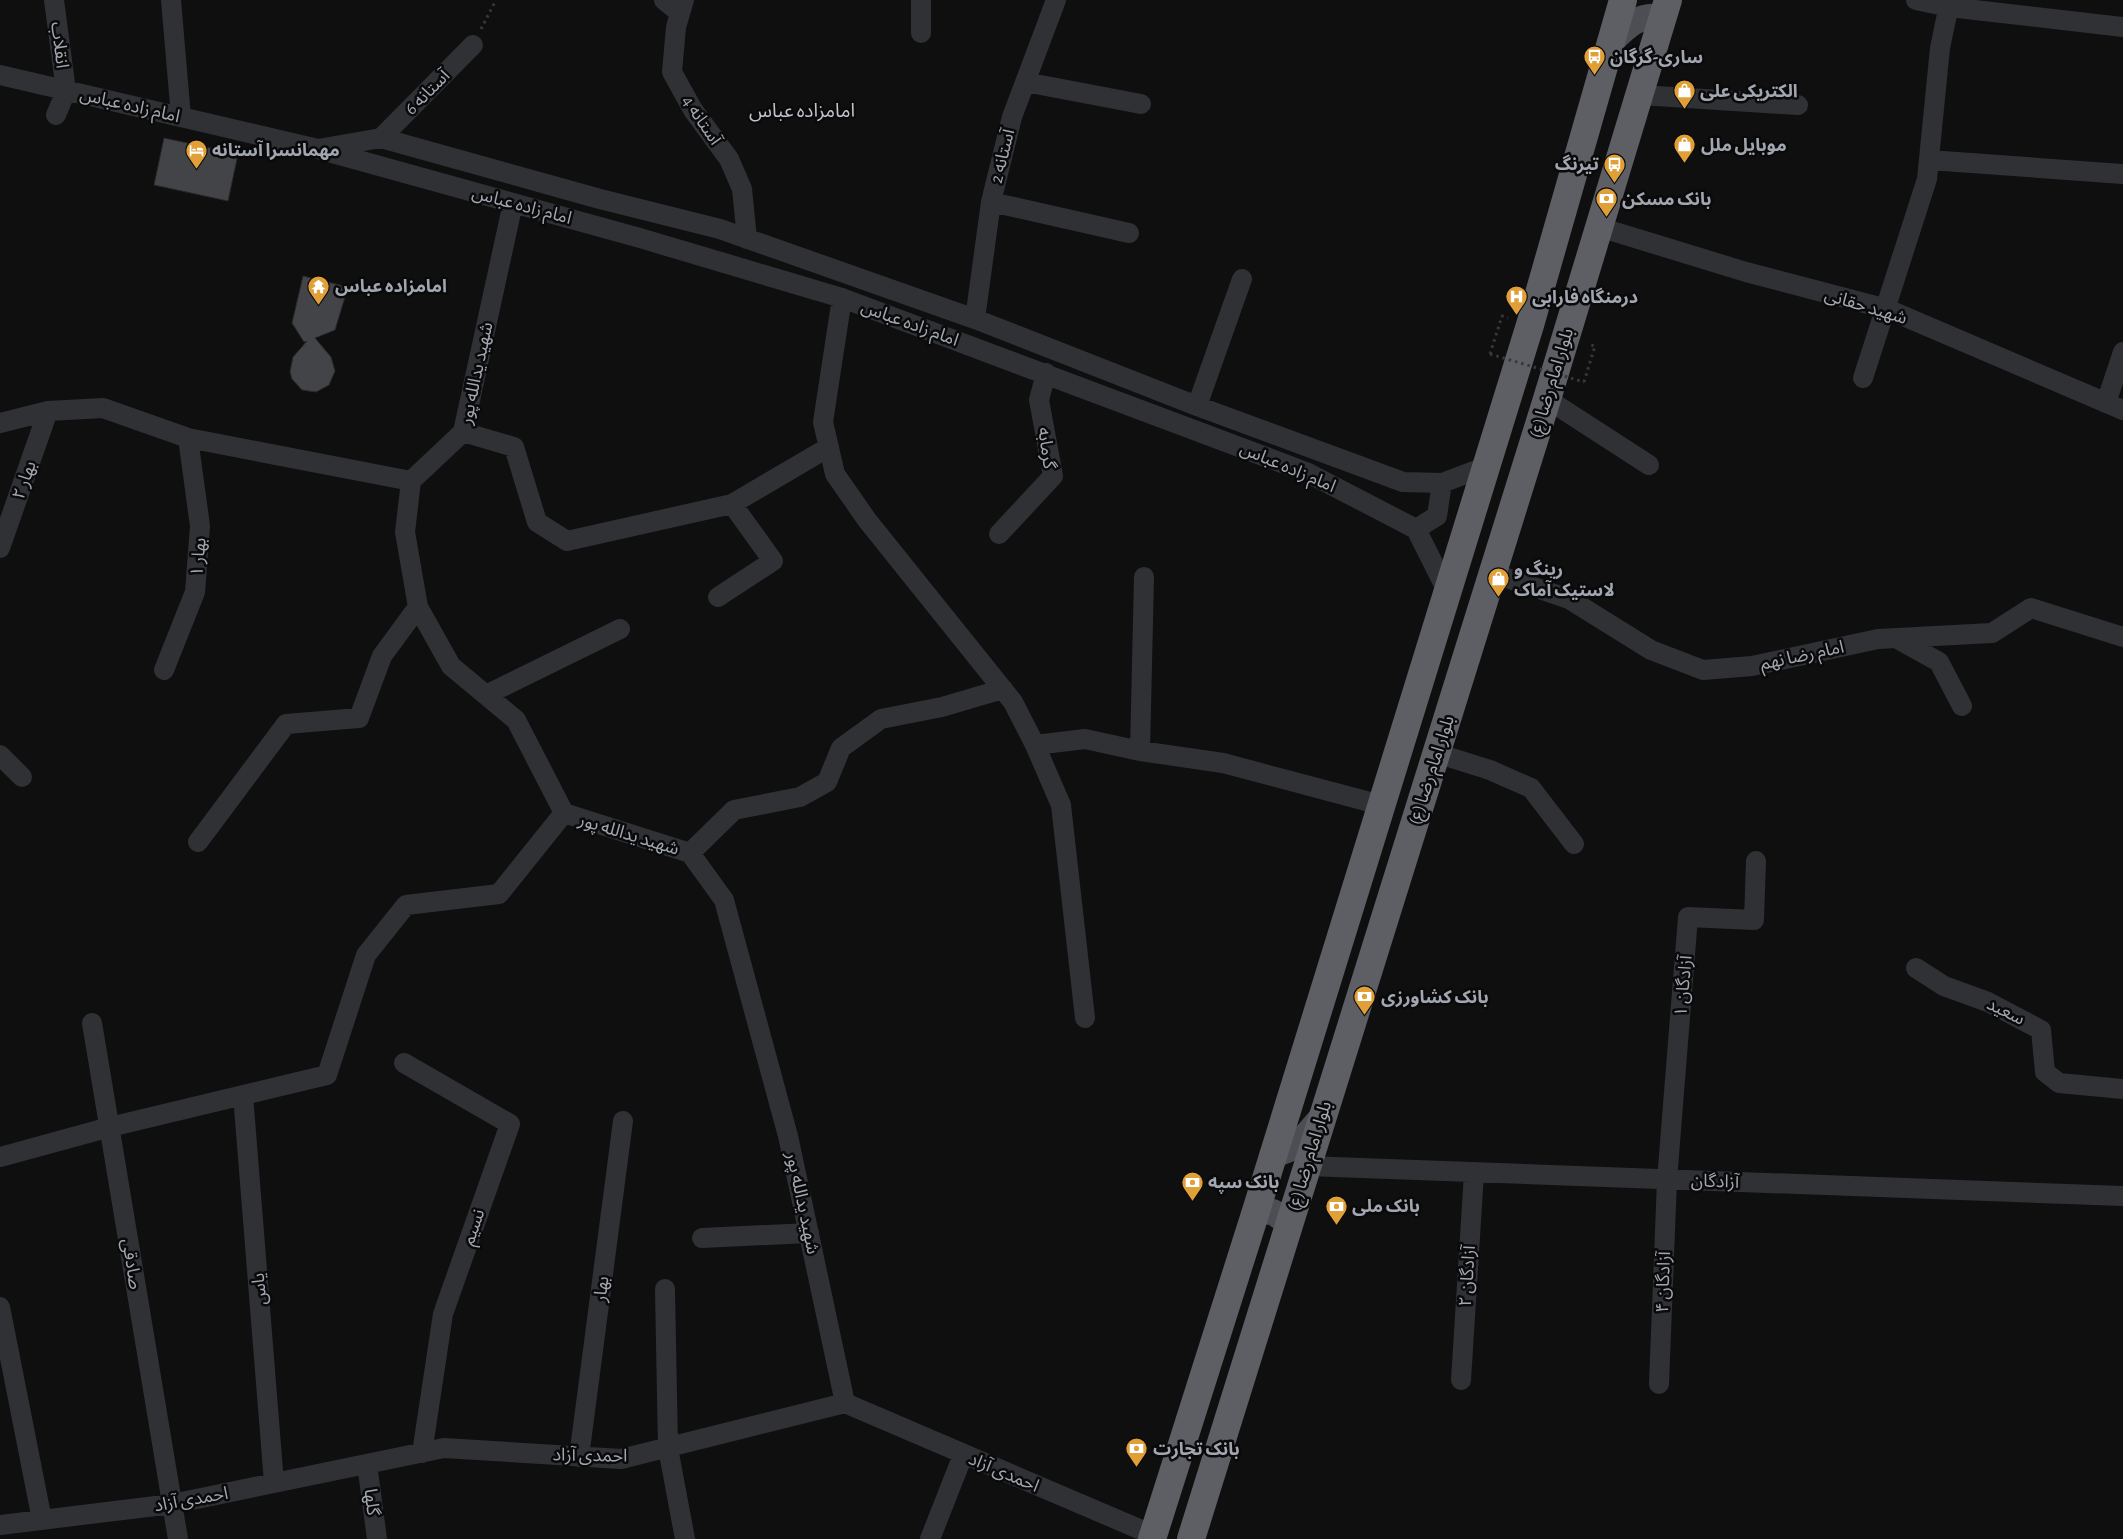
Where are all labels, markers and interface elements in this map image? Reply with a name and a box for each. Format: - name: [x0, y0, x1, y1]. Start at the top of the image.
- street label: انقلاب: [47, 21, 71, 69]
- bus stop icon: ساری-گرگان: [1582, 45, 1606, 76]
- place label: ساری-گرگان: [1610, 47, 1703, 68]
- street label: آستانه 6: [401, 65, 454, 119]
- shop icon: الکتریکی علی: [1672, 79, 1696, 110]
- place label: الکتریکی علی: [1700, 83, 1798, 102]
- street label: امام زاده عباس: [77, 86, 182, 130]
- street label: آستانه 4: [678, 92, 726, 149]
- district label: امامزاده عباس: [749, 102, 855, 122]
- street label: آستانه 2: [986, 126, 1019, 185]
- shop icon: موبایل ملل: [1673, 133, 1697, 164]
- place label: موبایل ملل: [1701, 137, 1787, 155]
- hotel icon: مهمانسرا آستانه: [184, 138, 208, 169]
- place label: مهمانسرا آستانه: [212, 139, 340, 161]
- bus stop icon: تیرنگ: [1603, 152, 1627, 183]
- place label: تیرنگ: [1555, 154, 1600, 175]
- street label: امام زاده عباس: [469, 184, 573, 232]
- bank icon: بانک مسکن: [1594, 187, 1618, 218]
- place label: بانک مسکن: [1622, 191, 1711, 209]
- temple icon: امامزاده عباس: [307, 274, 331, 305]
- place label: امامزاده عباس: [335, 278, 447, 297]
- hospital icon: درمنگاه فارابی: [1504, 285, 1528, 316]
- street label: شهید حقانی: [1822, 286, 1909, 329]
- place label: درمنگاه فارابی: [1532, 287, 1638, 308]
- street label: امام زاده عباس: [857, 298, 961, 354]
- street label: شهید یدالله پور: [457, 320, 498, 427]
- street label: بلوار امام رضا (ع): [1527, 326, 1581, 441]
- street label: گرمابه: [1033, 426, 1059, 471]
- street label: امام زاده عباس: [1236, 440, 1338, 500]
- street label: بهار ۲: [10, 459, 41, 502]
- street label: بهار ۱: [188, 537, 211, 577]
- place label: رینگ و لاستیک آماک: [1514, 559, 1615, 600]
- shop icon: رینگ و لاستیک آماک: [1486, 567, 1510, 598]
- street label: امام رضا نهم: [1759, 638, 1847, 678]
- street label: بلوار امام رضا (ع): [1406, 714, 1462, 828]
- street label: شهید یدالله پور: [575, 811, 681, 860]
- street label: آزادگان ۱: [1671, 954, 1697, 1018]
- bank icon: بانک کشاورزی: [1353, 985, 1377, 1016]
- place label: بانک کشاورزی: [1381, 989, 1489, 1008]
- street label: سعید: [1984, 995, 2027, 1029]
- street label: بلوار امام رضا (ع): [1285, 1099, 1339, 1214]
- street label: شهید یدالله پور: [781, 1149, 822, 1256]
- bank icon: بانک سپه: [1180, 1170, 1204, 1201]
- street label: آزادگان: [1691, 1171, 1740, 1193]
- place label: بانک سپه: [1208, 1174, 1279, 1194]
- bank icon: بانک ملی: [1324, 1194, 1348, 1225]
- place label: بانک ملی: [1352, 1198, 1420, 1216]
- street label: نسیم: [459, 1207, 491, 1249]
- street label: صادقی: [117, 1237, 144, 1291]
- street label: آزادگان ۲: [1456, 1244, 1480, 1307]
- street label: آزادگان ۴: [1653, 1250, 1675, 1313]
- street label: یاس: [250, 1272, 271, 1306]
- street label: بهار: [591, 1275, 613, 1304]
- bank icon: بانک تجارت: [1125, 1437, 1149, 1468]
- place label: بانک تجارت: [1153, 1441, 1240, 1460]
- street label: احمدی آزاد: [552, 1445, 628, 1467]
- street label: احمدی آزاد: [965, 1449, 1042, 1497]
- street label: احمدی آزاد: [153, 1483, 230, 1516]
- street label: گلها: [360, 1487, 383, 1517]

